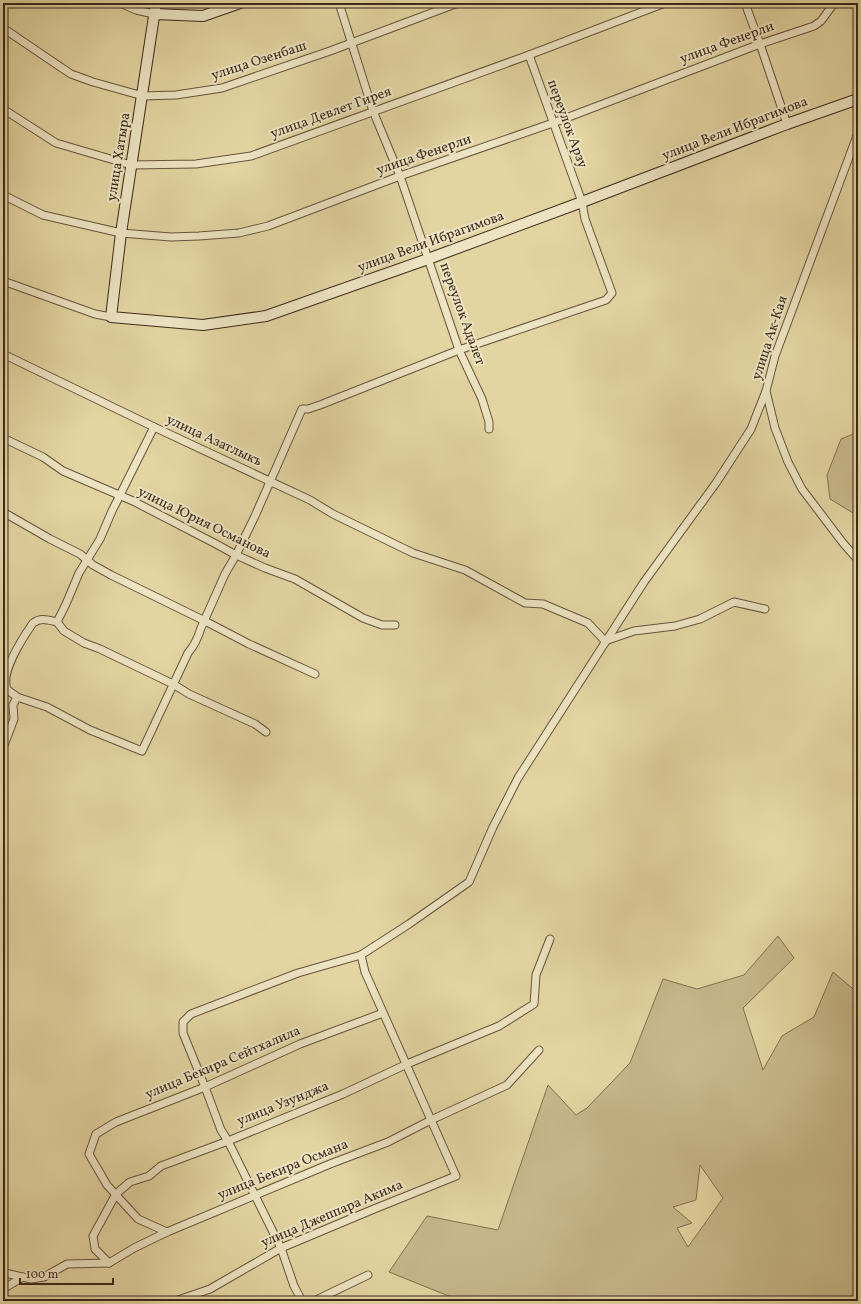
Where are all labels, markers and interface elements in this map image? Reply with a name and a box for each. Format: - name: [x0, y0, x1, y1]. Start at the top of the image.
- street label: улица Фенерли: [677, 17, 777, 69]
- street label: улица Озенбаш: [209, 37, 309, 85]
- street label: переулок Арзу: [542, 77, 592, 171]
- street label: улица Девлет Гирея: [268, 82, 394, 144]
- street label: улица Вели Ибрагимова: [659, 92, 811, 166]
- street label: улица Хатыра: [103, 111, 135, 203]
- street label: улица Фенерли: [374, 130, 474, 180]
- street label: улица Вели Ибрагимова: [355, 207, 507, 277]
- street label: переулок Адалет: [435, 260, 489, 368]
- street label: улица Ак-Кая: [747, 293, 793, 383]
- street label: улица Азатлыкъ: [163, 411, 265, 471]
- street label: улица Юрия Османова: [134, 483, 274, 563]
- street label: улица Бекира Сейтхалила: [142, 1022, 304, 1104]
- street label: улица Узунджа: [234, 1077, 332, 1131]
- street label: улица Бекира Османа: [215, 1135, 351, 1205]
- street label: улица Джеппара Акима: [258, 1175, 406, 1253]
- scale bar: [20, 1260, 113, 1286]
- text: 100 m: [26, 1267, 59, 1283]

